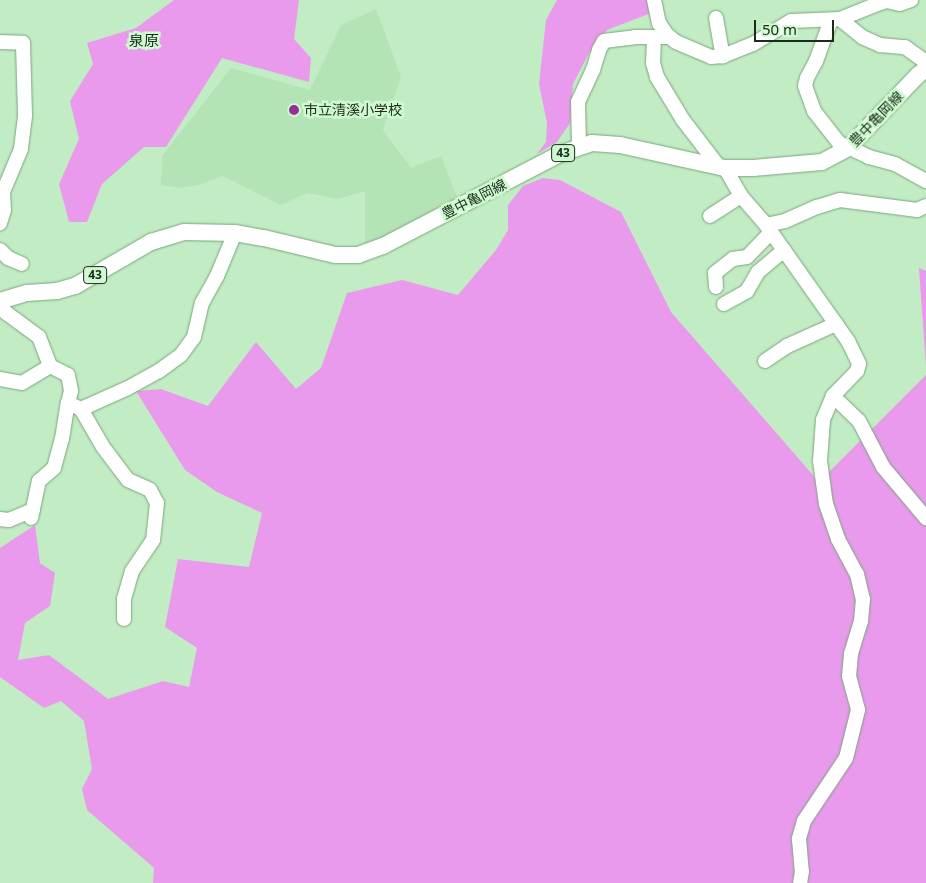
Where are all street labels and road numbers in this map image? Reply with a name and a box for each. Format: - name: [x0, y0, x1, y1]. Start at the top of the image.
- street label: 豊中亀岡線: [846, 88, 906, 150]
- road number: 43: [550, 144, 576, 162]
- street label: 豊中亀岡線: [439, 176, 509, 222]
- road number: 43: [82, 266, 108, 284]

